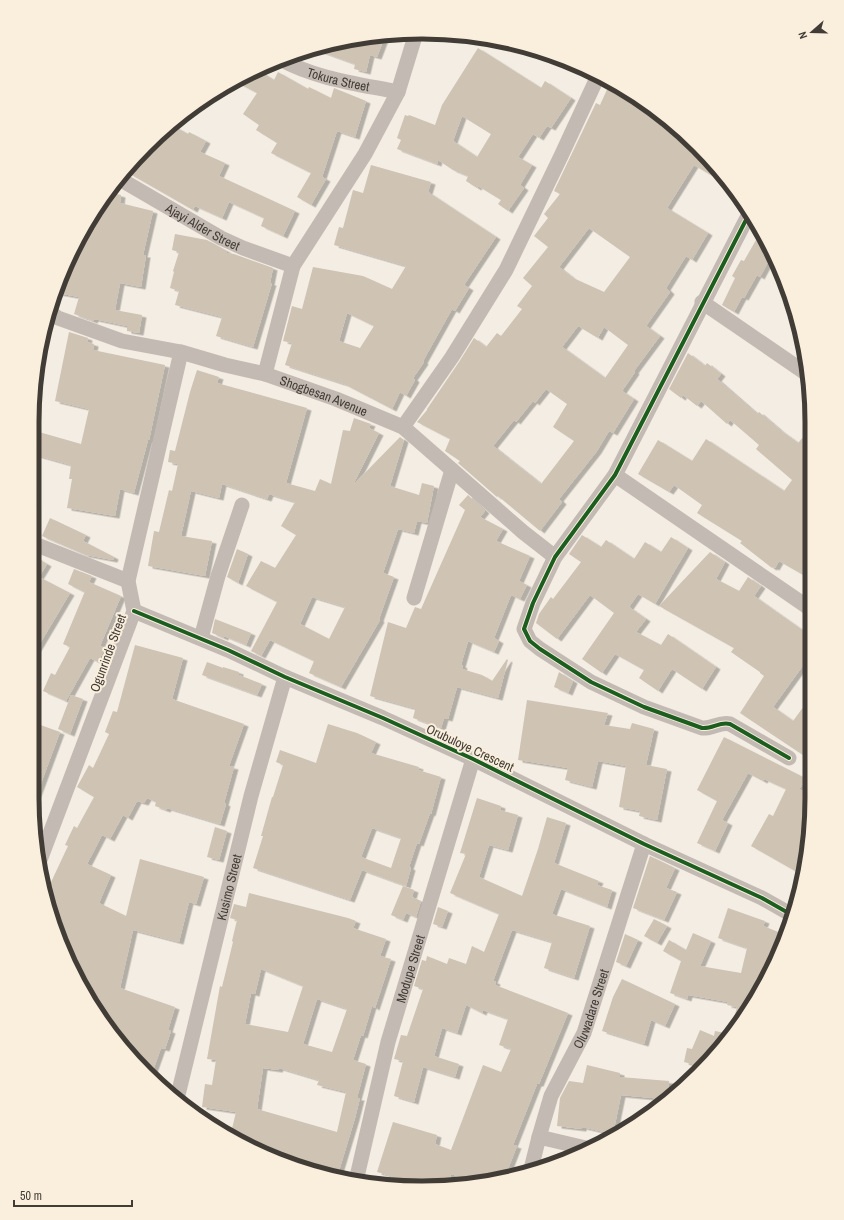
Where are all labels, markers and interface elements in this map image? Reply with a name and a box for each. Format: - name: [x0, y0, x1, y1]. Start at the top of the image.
- north arrow: [792, 12, 832, 52]
- text: N: [795, 30, 810, 41]
- street label: Tokura Street: [305, 63, 371, 95]
- street label: Ajayi Alder Street: [162, 199, 243, 254]
- street label: Shogbesan Avenue: [278, 371, 370, 420]
- street label: Ogunrinde Street: [86, 612, 130, 694]
- street label: Orubuloye Crescent: [423, 720, 517, 776]
- street label: Kusimo Street: [212, 852, 245, 922]
- street label: Modupe Street: [392, 933, 428, 1005]
- street label: Oluwadare Street: [569, 967, 612, 1051]
- scale bar: [14, 1182, 132, 1208]
- text: 50 m: [20, 1188, 42, 1204]

